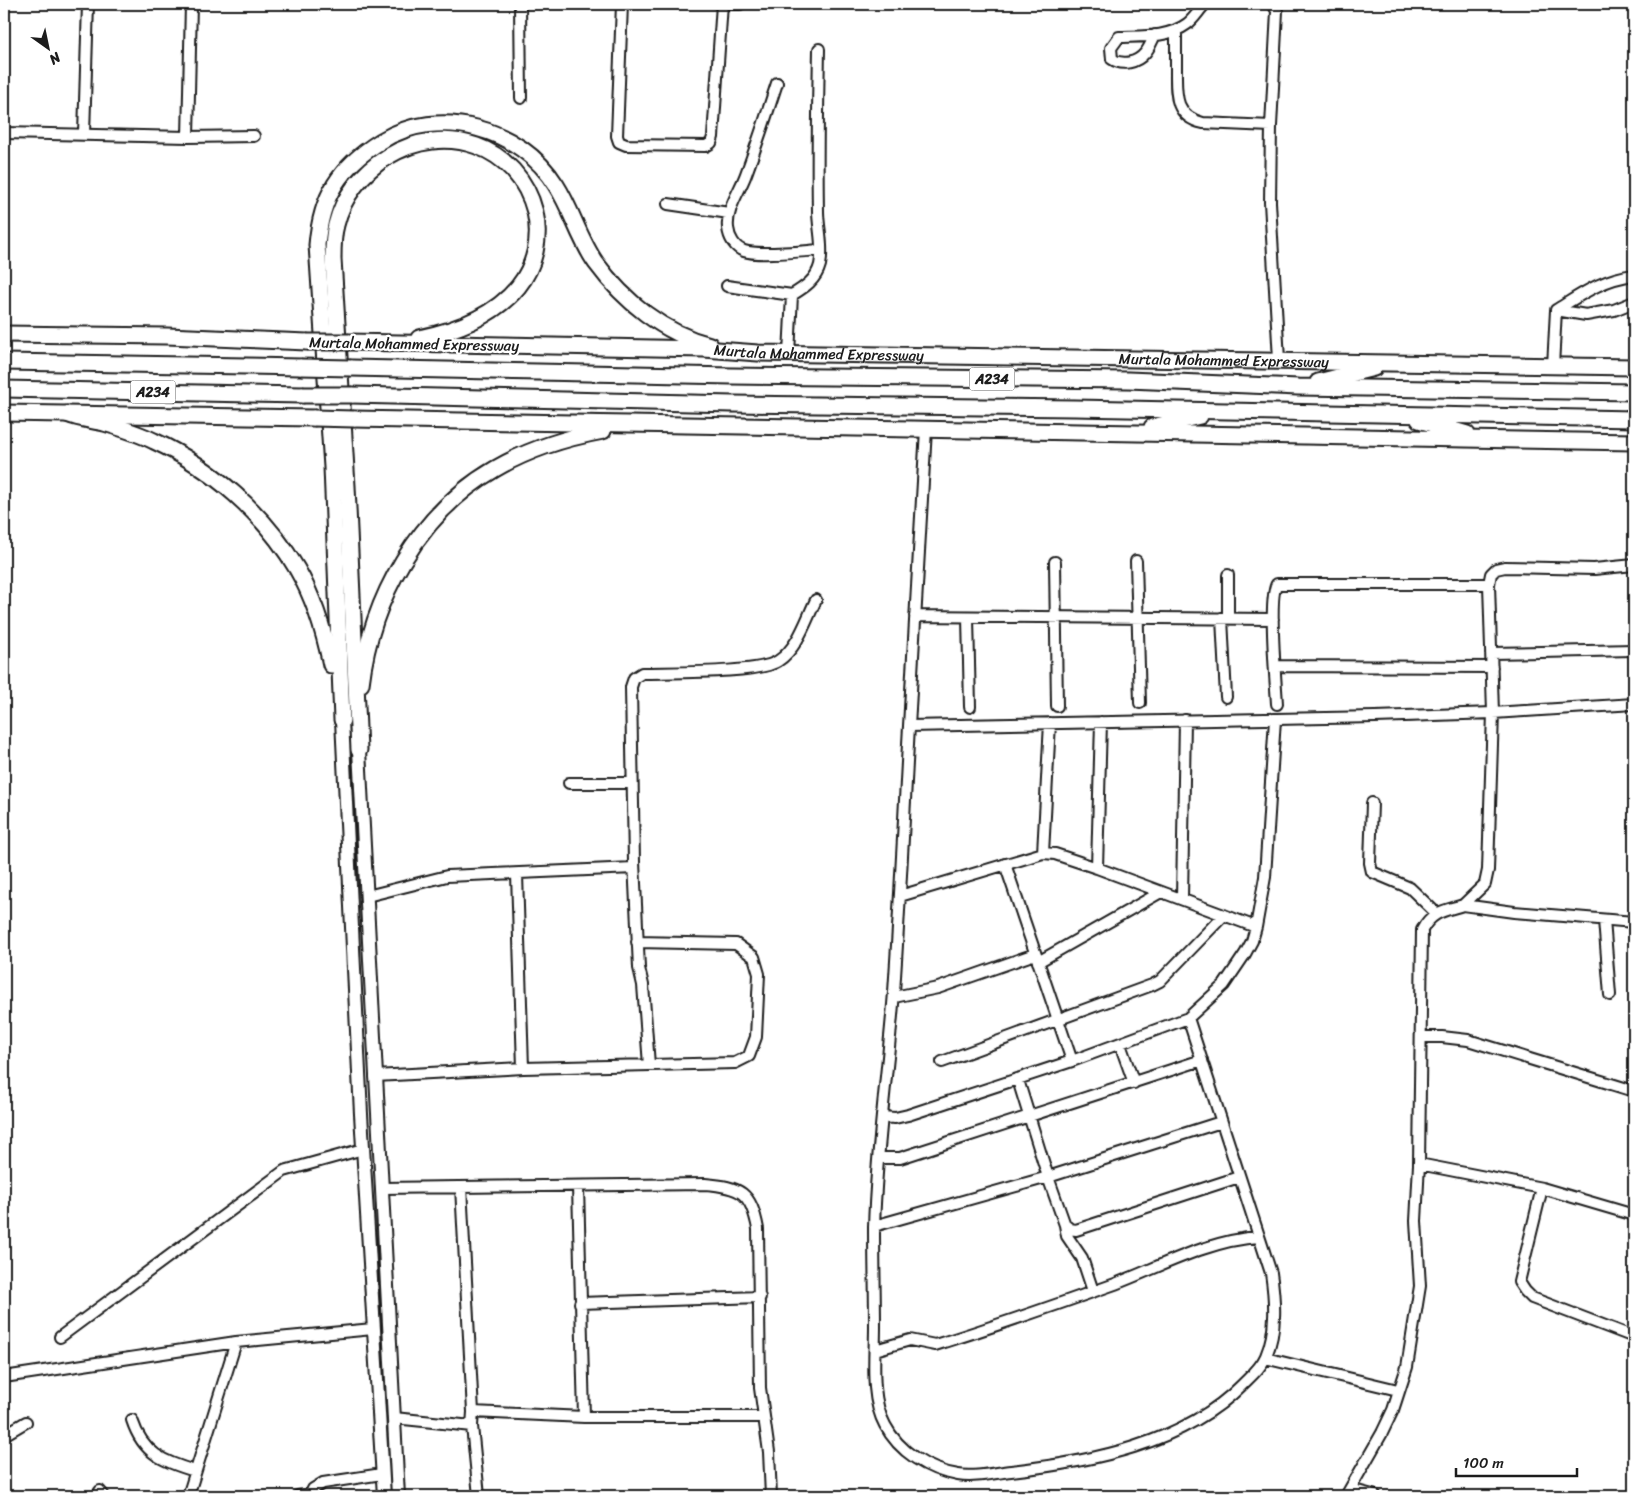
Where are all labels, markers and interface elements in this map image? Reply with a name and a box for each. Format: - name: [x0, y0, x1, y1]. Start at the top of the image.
- north arrow: [22, 22, 72, 72]
- text: N: [44, 45, 67, 72]
- street label: Murtala Mohammed Expressway: [309, 329, 519, 359]
- street label: Murtala Mohammed Expressway: [713, 337, 924, 369]
- street label: Murtala Mohammed Expressway: [1118, 346, 1329, 375]
- road number: A234: [970, 368, 1014, 390]
- road number: A234: [130, 381, 176, 404]
- scale bar: [1456, 1445, 1577, 1477]
- text: 100 m: [1463, 1450, 1504, 1476]

